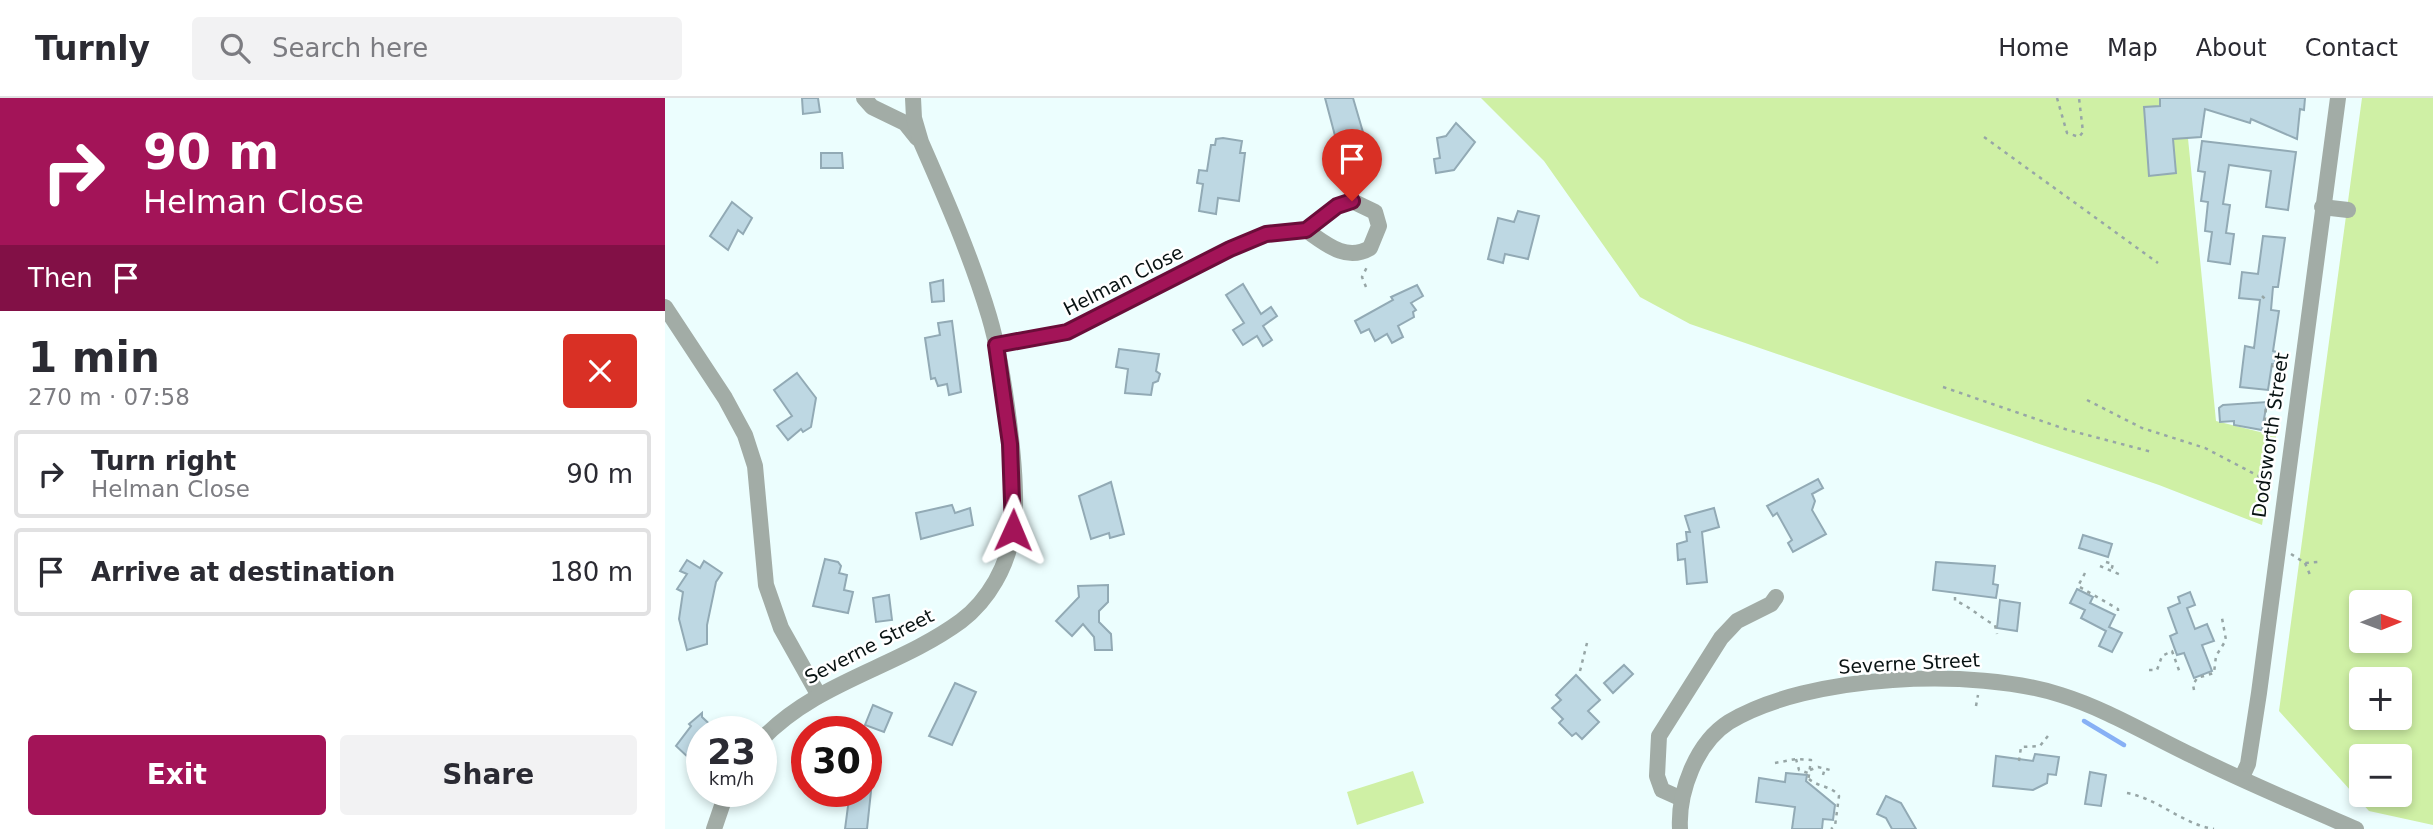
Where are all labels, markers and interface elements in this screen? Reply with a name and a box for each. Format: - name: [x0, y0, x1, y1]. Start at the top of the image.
- search box: [192, 17, 682, 80]
- text: Turnly: [35, 29, 150, 68]
- icon: search: [216, 29, 254, 67]
- text: Search here: [272, 33, 428, 63]
- text: Home: [1998, 34, 2069, 62]
- text: Map: [2107, 34, 2158, 62]
- text: About: [2196, 34, 2267, 62]
- text: Contact: [2305, 34, 2398, 62]
- text: 90 m: [143, 124, 279, 181]
- icon: right: [28, 126, 119, 217]
- pin: [1322, 129, 1382, 201]
- icon: arrive: [1333, 140, 1371, 178]
- text: Helman Close: [143, 183, 364, 221]
- street label: Helman Close: [1060, 240, 1186, 320]
- icon: arrive: [107, 259, 145, 297]
- text: Then: [28, 263, 93, 293]
- text: 1 min: [28, 333, 160, 382]
- button: close: [563, 334, 637, 408]
- street label: Dodsworth Street: [2248, 351, 2292, 519]
- text: 270 m · 07:58: [28, 384, 190, 410]
- text: Turn right: [91, 446, 236, 476]
- icon: right: [32, 455, 70, 493]
- text: 90 m: [566, 459, 633, 489]
- text: Helman Close: [91, 476, 250, 502]
- position arrow: [976, 493, 1050, 567]
- icon: arrive: [32, 553, 70, 591]
- text: Arrive at destination: [91, 557, 395, 587]
- text: 180 m: [550, 557, 633, 587]
- north arrow: [2349, 590, 2411, 653]
- map controls: [2349, 590, 2412, 807]
- street label: Severne Street: [801, 604, 937, 688]
- street label: Severne Street: [1838, 648, 1980, 678]
- button: +: [2349, 667, 2412, 730]
- speed limit sign: 30: [791, 716, 882, 807]
- text: 23: [707, 732, 756, 772]
- button: Exit: [28, 735, 326, 815]
- button: Share: [340, 735, 637, 815]
- button: −: [2349, 744, 2412, 807]
- text: km/h: [709, 768, 754, 789]

